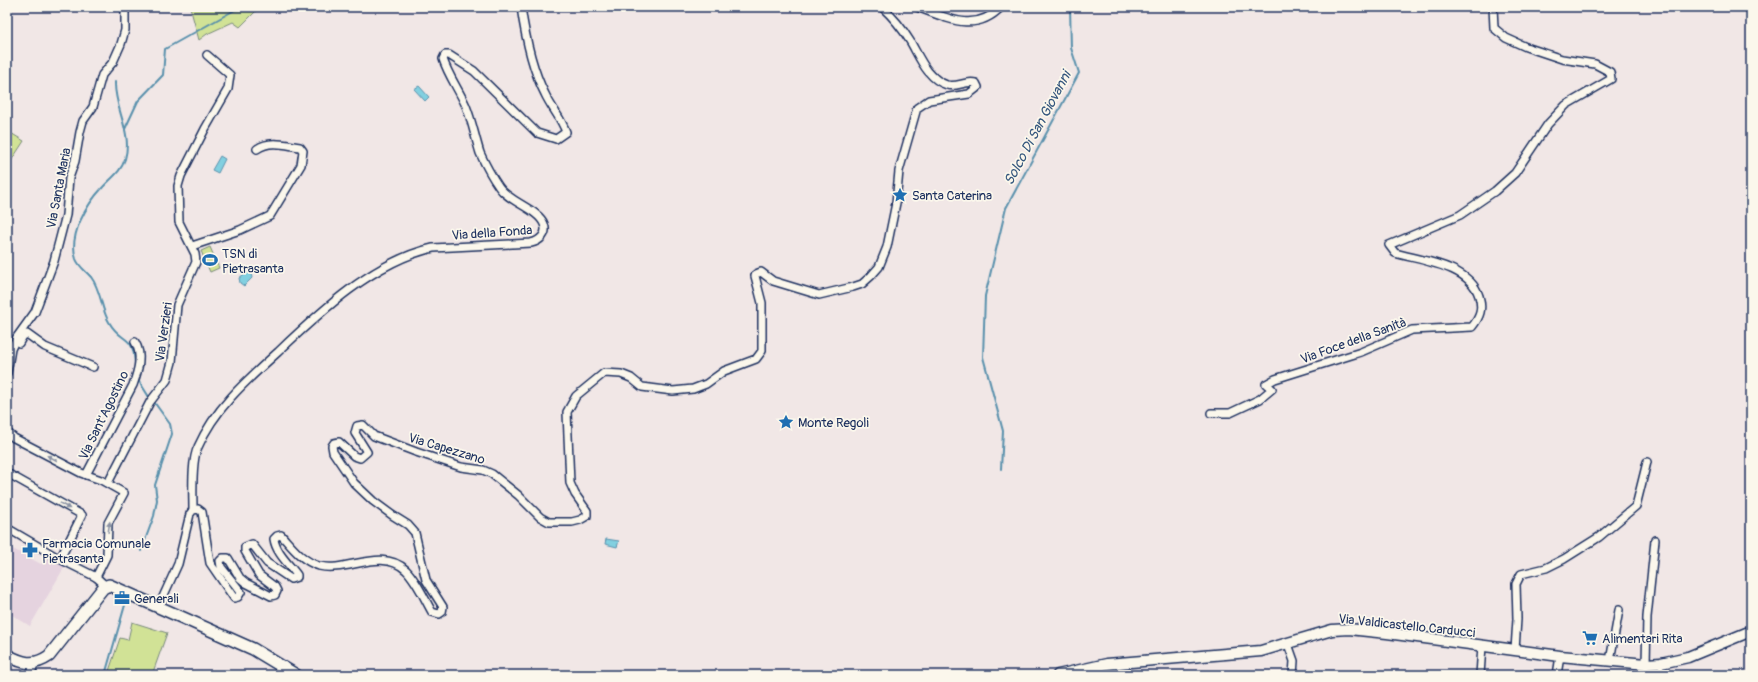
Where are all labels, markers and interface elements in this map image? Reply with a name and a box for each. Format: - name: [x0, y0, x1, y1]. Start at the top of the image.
- water label: Solco Di San Giovanni: [1000, 66, 1076, 188]
- street label: Via Santa Maria: [43, 146, 75, 230]
- place icon: Santa Caterina: [891, 186, 909, 204]
- place label: Santa Caterina: [912, 188, 992, 204]
- street label: Via della Fonda: [451, 222, 533, 244]
- place label: TSN di Pietrasanta: [222, 246, 284, 277]
- sports icon: TSN di Pietrasanta: [201, 251, 219, 269]
- street label: Via Verzieri: [152, 301, 176, 363]
- street label: Via Foce della Sanità: [1298, 314, 1408, 367]
- street label: Via Sant'Agostino: [75, 368, 132, 463]
- place icon: Monte Regoli: [777, 413, 795, 431]
- place label: Monte Regoli: [798, 415, 869, 431]
- street label: Via Capezzano: [406, 430, 487, 468]
- one-way arrow: [46, 455, 57, 461]
- one-way arrow: [59, 502, 71, 509]
- one-way arrow: [106, 520, 112, 533]
- place label: Farmacia Comunale Pietrasanta: [42, 536, 151, 567]
- pharmacy icon: Farmacia Comunale Pietrasanta: [21, 541, 39, 559]
- office icon: Generali: [113, 589, 131, 607]
- place label: Generali: [134, 591, 179, 607]
- street label: Via Valdicastello Carducci: [1338, 611, 1476, 641]
- supermarket icon: Alimentari Rita: [1581, 629, 1599, 647]
- place label: Alimentari Rita: [1602, 631, 1683, 647]

